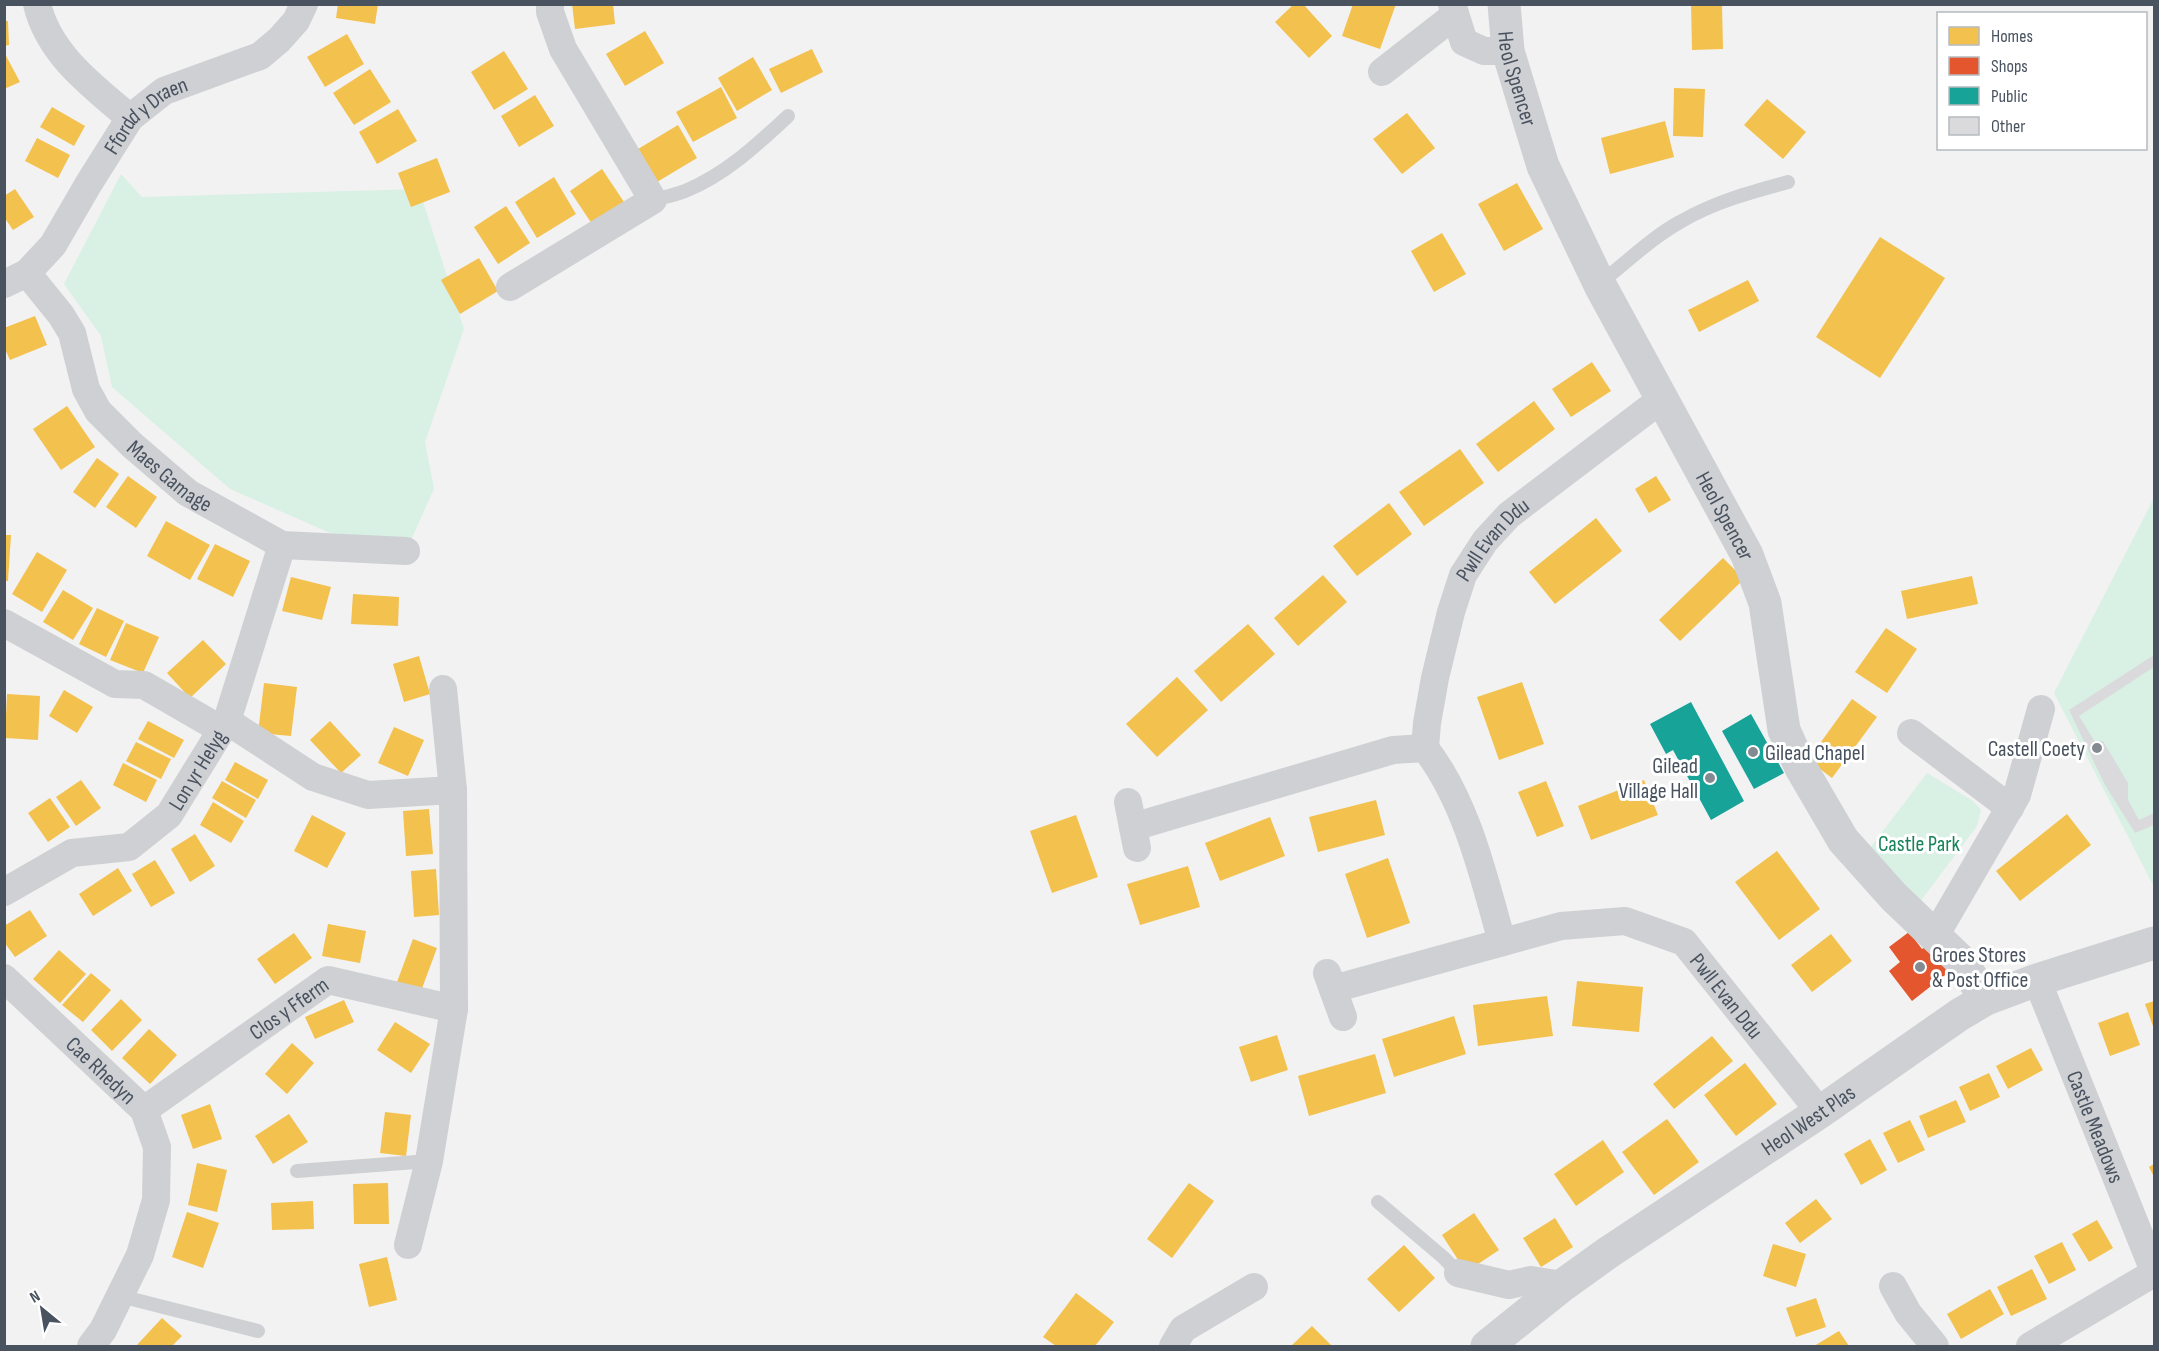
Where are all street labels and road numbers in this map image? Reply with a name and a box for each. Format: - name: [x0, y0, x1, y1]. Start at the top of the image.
- street label: Heol Spencer: [1491, 30, 1542, 130]
- street label: Ffordd y Draen: [99, 72, 192, 160]
- street label: Maes Gamage: [121, 435, 216, 519]
- street label: Heol Spencer: [1689, 467, 1760, 564]
- street label: Pwll Evan Ddu: [1451, 493, 1535, 587]
- street label: Lon yr Helyg: [163, 725, 233, 816]
- street label: Pwll Evan Ddu: [1683, 948, 1768, 1045]
- street label: Clos y Fferm: [244, 972, 334, 1046]
- street label: Cae Rhedyn: [60, 1031, 141, 1111]
- street label: Castle Meadows: [2060, 1067, 2129, 1187]
- street label: Heol West Plas: [1757, 1080, 1861, 1162]

